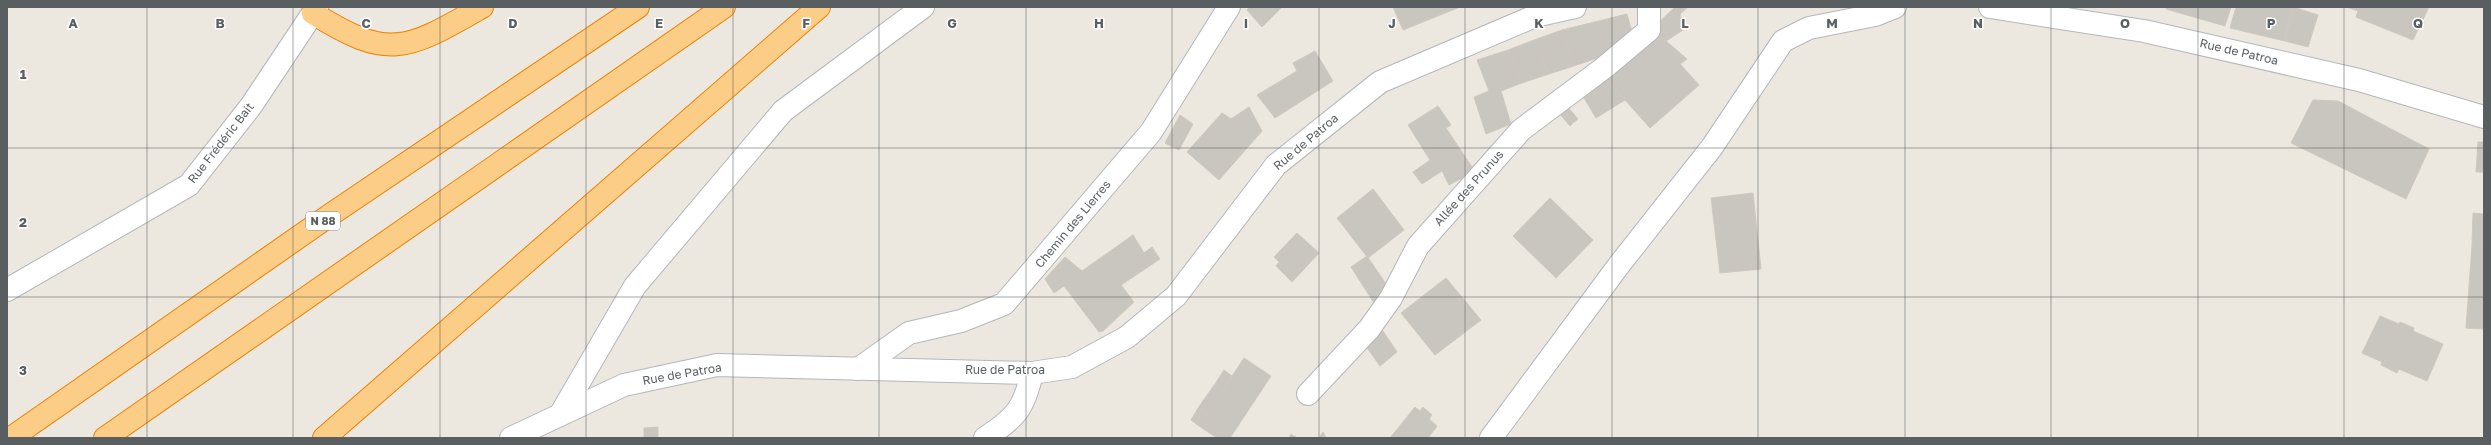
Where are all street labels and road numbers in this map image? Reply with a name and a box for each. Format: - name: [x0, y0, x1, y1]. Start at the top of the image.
- street label: Rue de Patroa: [2198, 35, 2280, 68]
- street label: Rue Frédéric Bait: [184, 99, 257, 186]
- street label: Rue de Patroa: [1270, 110, 1341, 173]
- street label: Allée des Prunus: [1431, 147, 1507, 229]
- street label: Chemin des Lierres: [1032, 177, 1114, 271]
- road number: N 88: [306, 212, 340, 230]
- street label: Rue de Patroa: [641, 359, 723, 388]
- street label: Rue de Patroa: [965, 362, 1045, 377]

